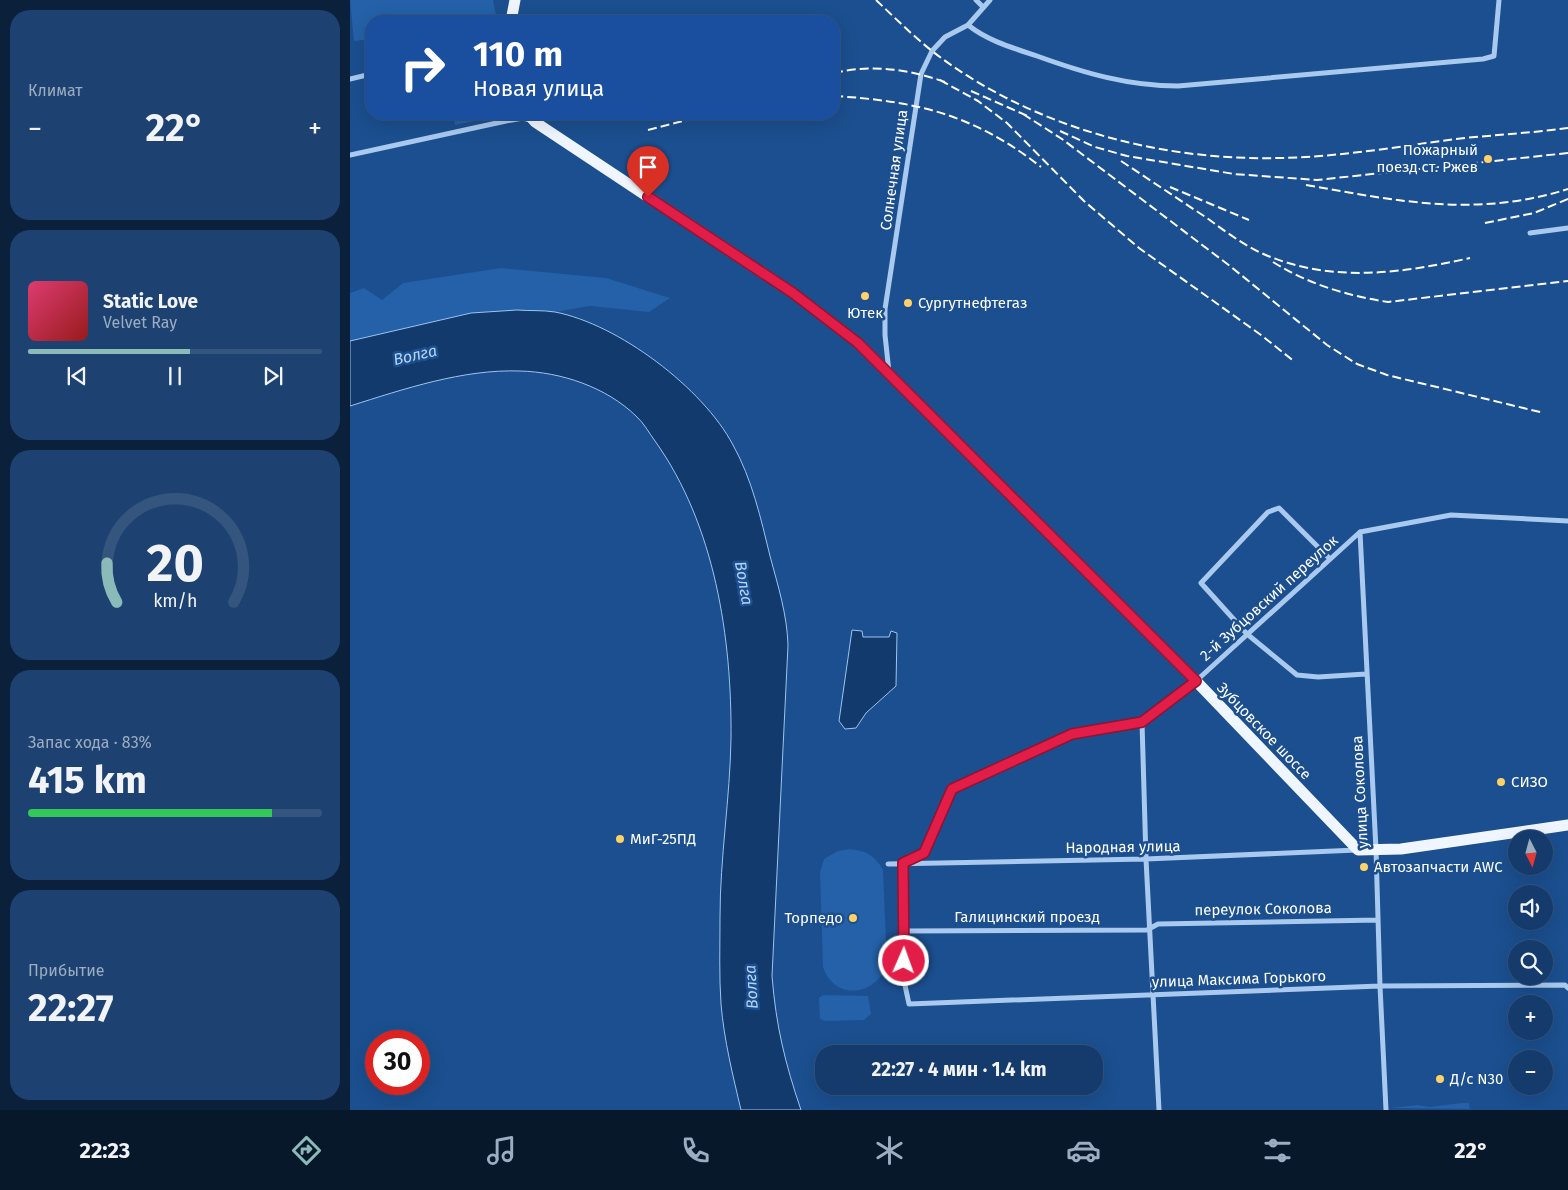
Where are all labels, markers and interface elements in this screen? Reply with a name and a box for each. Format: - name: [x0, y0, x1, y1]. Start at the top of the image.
- text: 110 m: [473, 33, 563, 75]
- icon: right: [390, 35, 455, 100]
- text: Новая улица: [473, 75, 604, 102]
- text: Климат: [28, 81, 83, 100]
- text: 22°: [145, 105, 205, 151]
- street label: Солнечная улица: [877, 108, 911, 232]
- text: −: [28, 112, 42, 145]
- text: +: [308, 112, 322, 145]
- place label: Пожарный поезд ст. Ржев: [1377, 141, 1478, 176]
- pin: [627, 146, 669, 197]
- icon: arrive: [634, 153, 662, 181]
- marker: Пожарный поезд ст. Ржев: [1482, 153, 1494, 165]
- text: Static Love: [103, 290, 198, 313]
- marker: Ютек: [859, 290, 871, 302]
- place label: Сургутнефтегаз: [918, 294, 1028, 312]
- marker: Сургутнефтегаз: [902, 297, 914, 309]
- place label: Ютек: [847, 304, 883, 322]
- text: Velvet Ray: [103, 313, 177, 332]
- water label: Волга: [391, 341, 439, 369]
- icon: previous: [63, 362, 91, 390]
- icon: pause: [161, 362, 189, 390]
- icon: next: [259, 362, 287, 390]
- street label: 2-й Зубцовский переулок: [1196, 531, 1342, 665]
- text: 20: [146, 532, 204, 595]
- water label: Волга: [731, 560, 757, 606]
- text: km/h: [153, 590, 197, 612]
- street label: Зубцовское шоссе: [1213, 679, 1315, 783]
- text: Запас хода · 83%: [28, 733, 152, 752]
- street label: улица Соколова: [1348, 735, 1372, 849]
- text: 415 km: [28, 757, 147, 803]
- place label: СИЗО: [1511, 773, 1548, 791]
- marker: СИЗО: [1495, 776, 1507, 788]
- place label: МиГ-25ПД: [630, 830, 696, 848]
- north arrow: [1508, 830, 1552, 875]
- map controls: [1508, 830, 1553, 1095]
- marker: МиГ-25ПД: [614, 833, 626, 845]
- street label: Народная улица: [1065, 837, 1181, 857]
- place label: Автозапчасти AWC: [1374, 858, 1503, 876]
- marker: Автозапчасти AWC: [1358, 861, 1370, 873]
- button: sound: [1508, 885, 1553, 930]
- street label: переулок Соколова: [1194, 899, 1332, 919]
- street label: Галицинский проезд: [954, 908, 1100, 926]
- place label: Торпедо: [784, 909, 843, 927]
- marker: Торпедо: [847, 912, 859, 924]
- position arrow: [877, 934, 929, 986]
- button: search: [1508, 940, 1553, 985]
- text: Прибытие: [28, 961, 104, 980]
- water label: Волга: [740, 964, 762, 1010]
- street label: улица Максима Горького: [1152, 967, 1326, 991]
- text: 22:27: [28, 985, 113, 1031]
- button: +: [1508, 995, 1553, 1040]
- speed limit sign: 30: [365, 1030, 430, 1095]
- button: −: [1508, 1050, 1553, 1095]
- text: 22:27 · 4 мин · 1.4 km: [872, 1058, 1046, 1081]
- place label: Д/с N30: [1449, 1070, 1503, 1088]
- marker: Д/с N30: [1434, 1073, 1446, 1085]
- icon: directions: [289, 1133, 324, 1168]
- icon: music: [484, 1133, 519, 1168]
- icon: phone: [678, 1133, 713, 1168]
- icon: climate: [872, 1133, 907, 1168]
- icon: car: [1066, 1133, 1101, 1168]
- icon: filters: [1260, 1133, 1295, 1168]
- text: 22:23: [80, 1137, 130, 1164]
- text: 22°: [1454, 1137, 1488, 1164]

